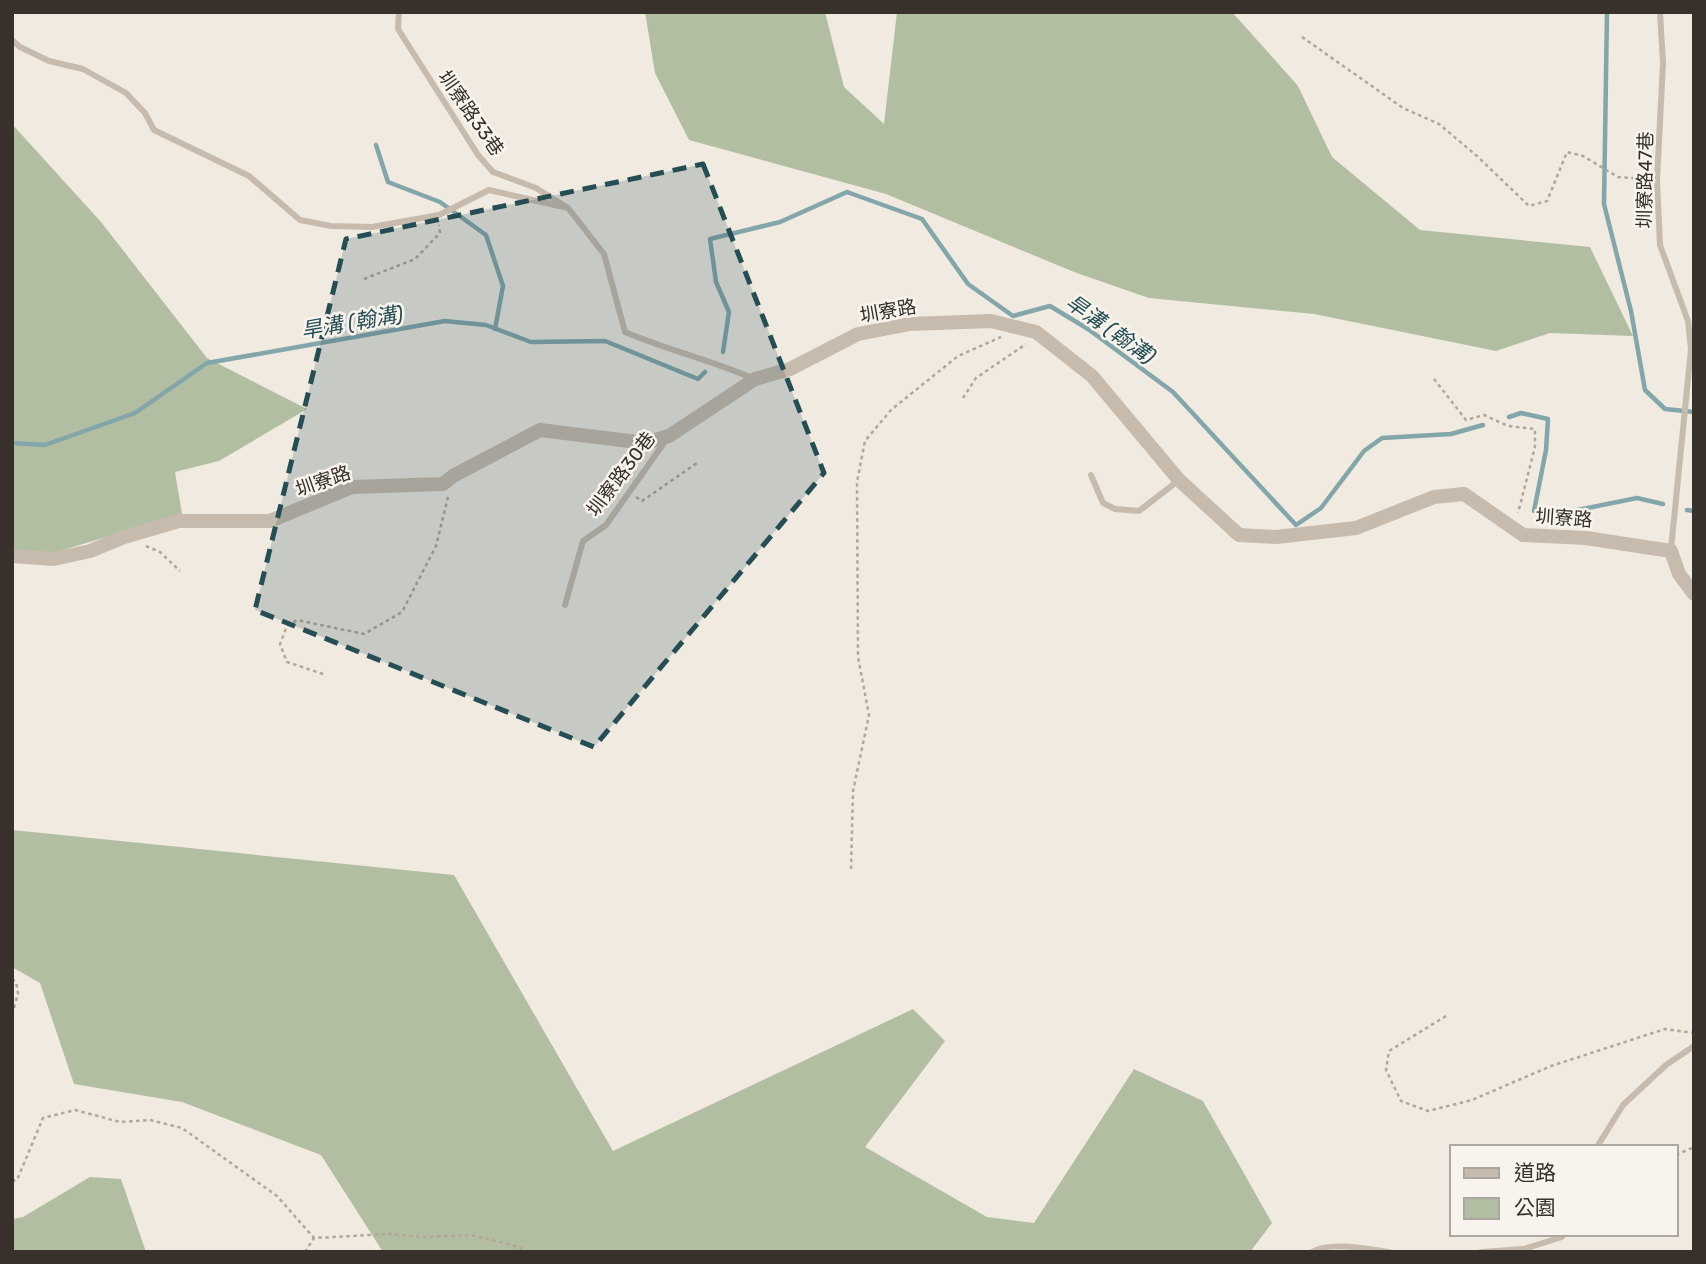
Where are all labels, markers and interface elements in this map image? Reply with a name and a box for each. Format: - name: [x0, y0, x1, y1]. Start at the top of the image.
- street label: 圳寮路33巷: [433, 66, 509, 160]
- street label: 圳寮路47巷: [1633, 131, 1657, 229]
- water label: 旱溝 (翰溝): [1061, 289, 1161, 369]
- street label: 圳寮路: [858, 295, 918, 327]
- water label: 旱溝 (翰溝): [299, 301, 405, 343]
- street label: 圳寮路30巷: [582, 427, 660, 521]
- street label: 圳寮路: [292, 461, 354, 501]
- street label: 圳寮路: [1535, 505, 1593, 531]
- legend: [1450, 1145, 1678, 1236]
- text: 道路: [1514, 1160, 1556, 1185]
- text: 公園: [1514, 1195, 1556, 1220]

